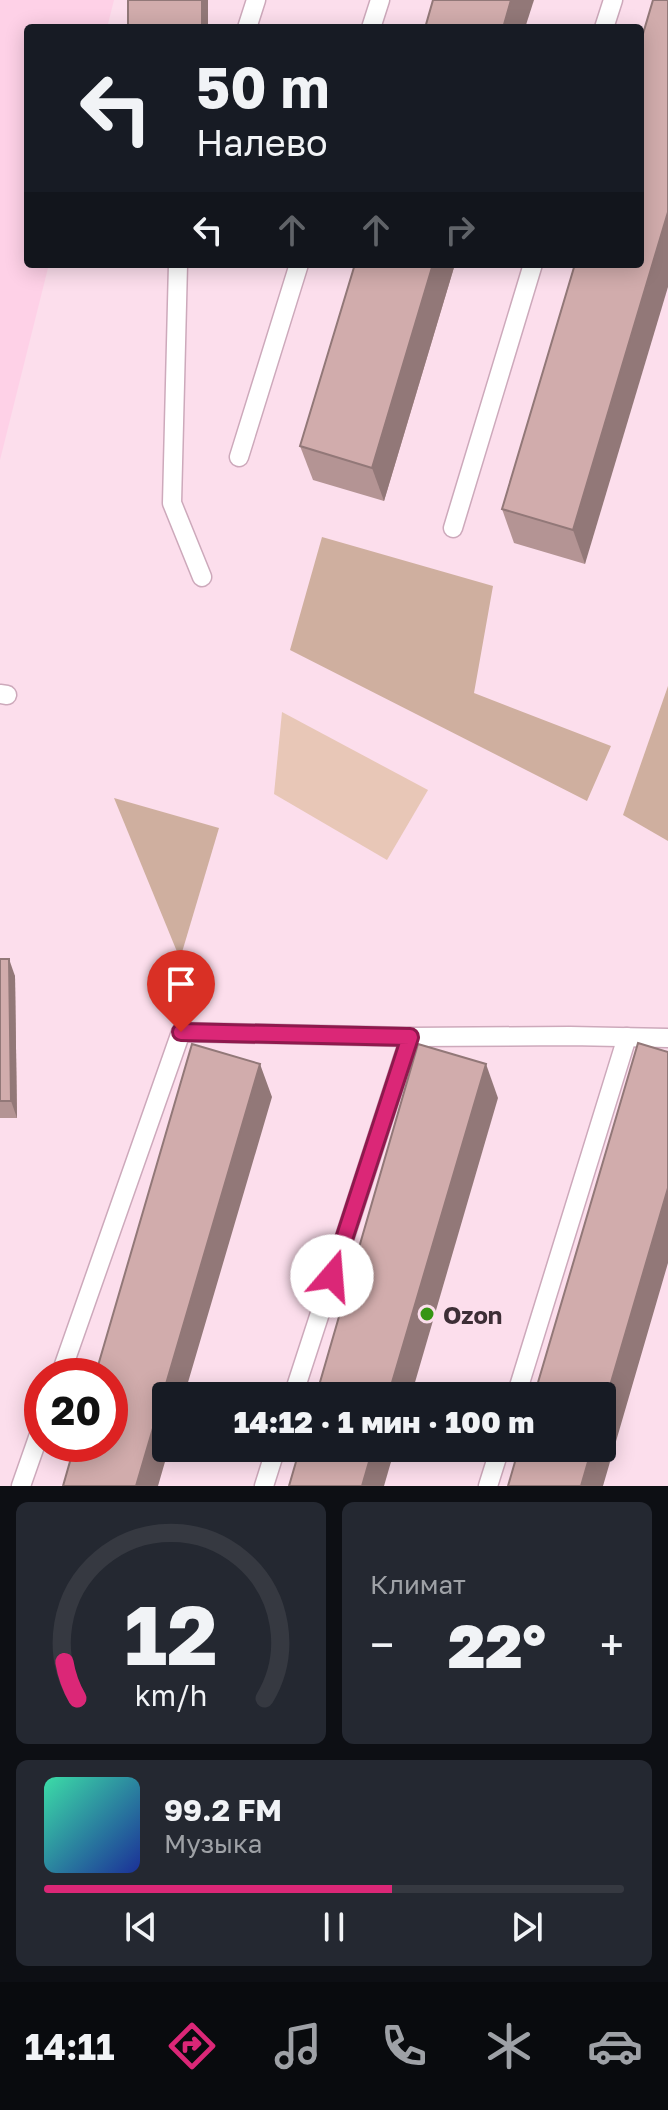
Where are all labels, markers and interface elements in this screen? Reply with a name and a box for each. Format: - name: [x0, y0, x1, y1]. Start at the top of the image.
- text: 50 m: [196, 53, 330, 120]
- icon: left: [64, 56, 168, 160]
- text: Налево: [196, 121, 328, 164]
- icon: left: [186, 208, 230, 252]
- icon: ahead: [270, 208, 314, 252]
- icon: ahead: [354, 208, 398, 252]
- icon: right: [438, 208, 482, 252]
- pin: [147, 950, 215, 1032]
- icon: arrive: [159, 962, 203, 1006]
- position arrow: [290, 1234, 374, 1318]
- place label: Ozon: [443, 1300, 502, 1329]
- marker: Ozon: [418, 1305, 436, 1323]
- speed limit sign: 20: [24, 1358, 128, 1462]
- text: 14:12 · 1 мин · 100 m: [234, 1404, 534, 1440]
- text: Климат: [370, 1569, 466, 1600]
- text: 12: [124, 1583, 218, 1683]
- text: 22°: [448, 1609, 546, 1681]
- text: −: [370, 1618, 394, 1671]
- text: +: [600, 1618, 624, 1671]
- text: km/h: [135, 1678, 207, 1712]
- text: 99.2 FM: [164, 1792, 282, 1828]
- text: Музыка: [164, 1828, 262, 1859]
- icon: previous: [119, 1905, 163, 1949]
- icon: pause: [312, 1905, 356, 1949]
- icon: next: [505, 1905, 549, 1949]
- icon: directions: [164, 2018, 220, 2074]
- icon: music: [270, 2018, 326, 2074]
- icon: phone: [376, 2018, 432, 2074]
- icon: climate: [481, 2018, 537, 2074]
- icon: car: [587, 2018, 643, 2074]
- text: 14:11: [25, 2025, 115, 2068]

